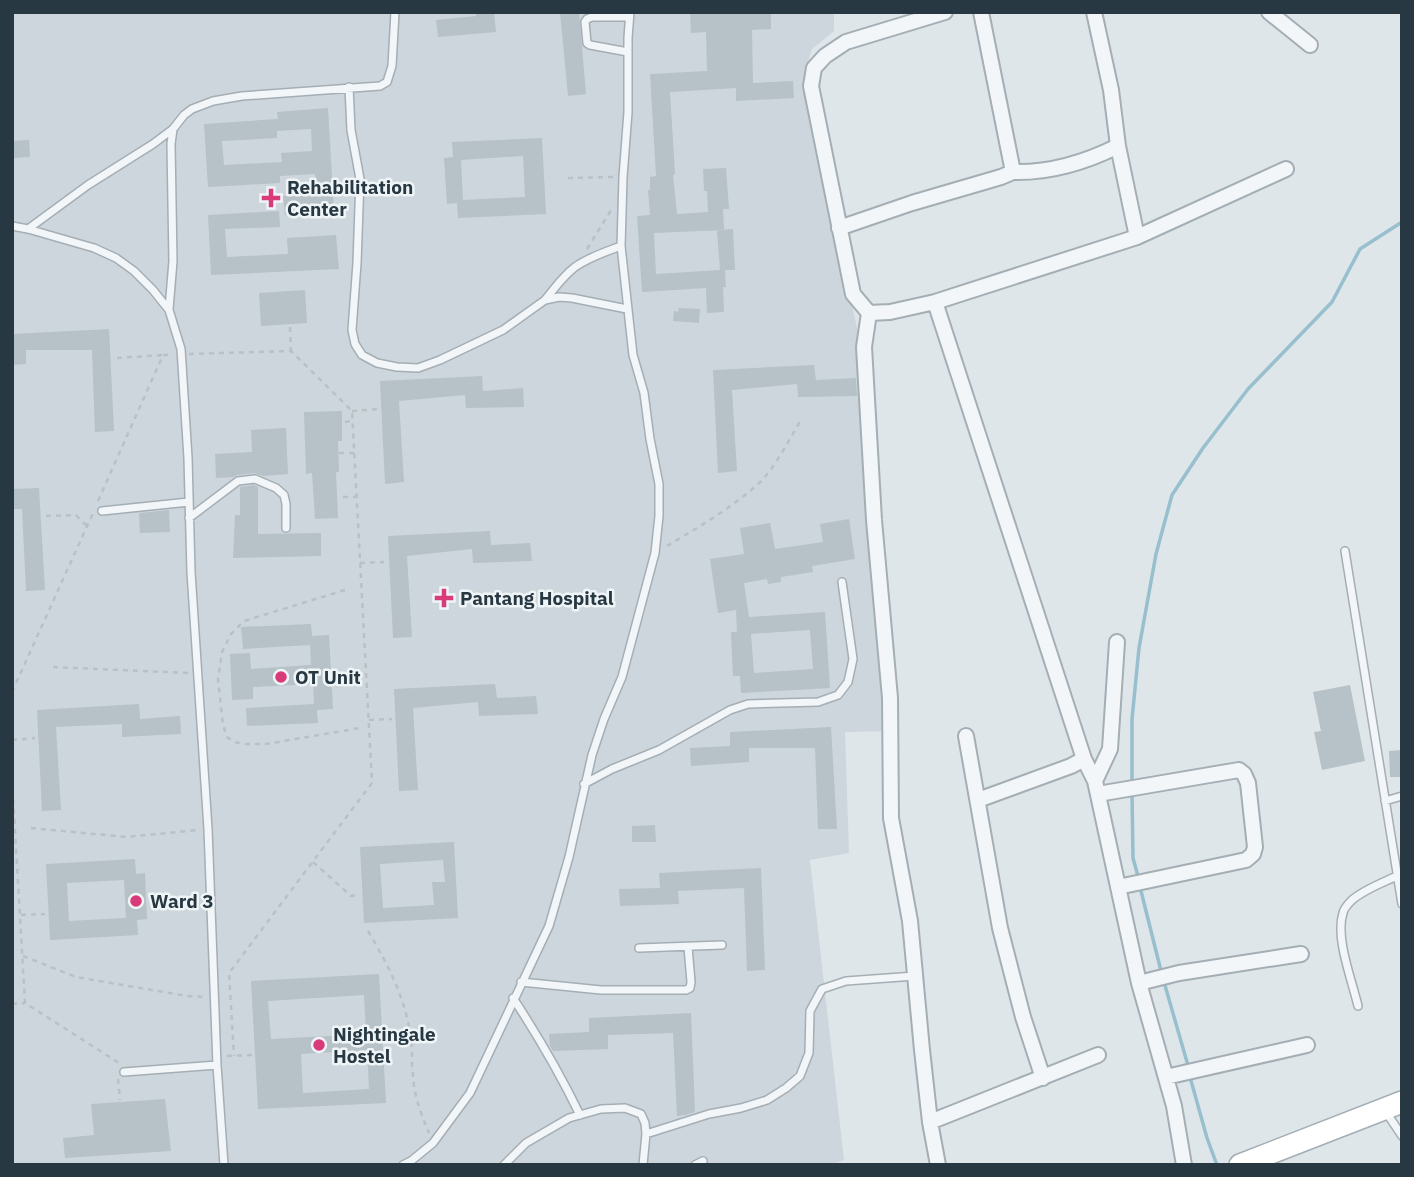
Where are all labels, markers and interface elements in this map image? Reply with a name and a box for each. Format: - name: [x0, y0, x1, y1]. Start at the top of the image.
- place label: Rehabilitation Center: [287, 175, 413, 221]
- marker: Rehabilitation Center: [261, 188, 281, 208]
- place label: Pantang Hospital: [460, 586, 614, 610]
- marker: Pantang Hospital: [434, 588, 454, 608]
- place label: OT Unit: [295, 665, 361, 689]
- marker: OT Unit: [273, 669, 289, 685]
- place label: Ward 3: [150, 889, 214, 913]
- marker: Ward 3: [128, 893, 144, 909]
- place label: Nightingale Hostel: [333, 1022, 436, 1068]
- marker: Nightingale Hostel: [311, 1037, 327, 1053]

